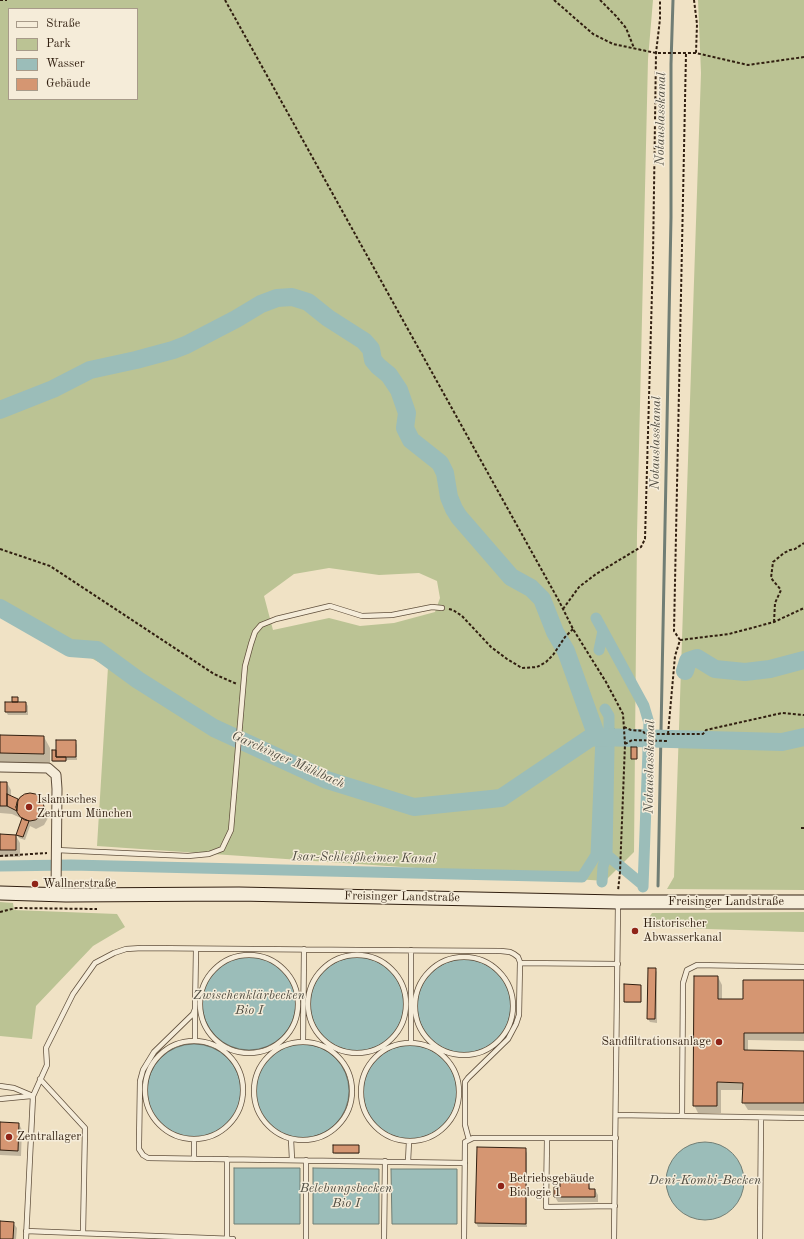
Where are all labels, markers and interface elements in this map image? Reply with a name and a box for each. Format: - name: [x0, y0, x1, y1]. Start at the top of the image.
- legend: [8, 8, 138, 100]
- text: Straße: [46, 18, 80, 30]
- text: Park: [46, 38, 71, 50]
- text: Wasser: [46, 58, 85, 70]
- water label: Notauslasskanal: [652, 72, 670, 166]
- text: Gebäude: [46, 78, 90, 90]
- water label: Notauslasskanal: [647, 396, 665, 490]
- water label: Notauslasskanal: [641, 720, 659, 814]
- water label: Garchinger Mühlbach: [229, 728, 347, 792]
- place label: Islamisches Zentrum München: [37, 793, 132, 821]
- marker: Islamisches Zentrum München: [24, 802, 34, 812]
- water label: Isar-Schleißheimer Kanal: [292, 849, 436, 867]
- place label: Wallnerstraße: [43, 877, 116, 891]
- marker: Wallnerstraße: [30, 879, 40, 889]
- street label: Freisinger Landstraße: [344, 889, 460, 905]
- street label: Freisinger Landstraße: [668, 895, 784, 909]
- place label: Historischer Abwasserkanal: [643, 917, 722, 945]
- marker: Historischer Abwasserkanal: [630, 926, 640, 936]
- water label: Zwischenklärbecken Bio I: [193, 988, 305, 1019]
- place label: Sandfiltrationsanlage: [602, 1035, 711, 1049]
- marker: Sandfiltrationsanlage: [714, 1037, 724, 1047]
- place label: Zentrallager: [17, 1130, 81, 1144]
- marker: Zentrallager: [4, 1132, 14, 1142]
- place label: Betriebsgebäude Biologie 1: [509, 1172, 594, 1200]
- water label: Deni-Kombi-Becken: [649, 1173, 761, 1189]
- water label: Belebungsbecken Bio I: [300, 1181, 392, 1212]
- marker: Betriebsgebäude Biologie 1: [496, 1181, 506, 1191]

